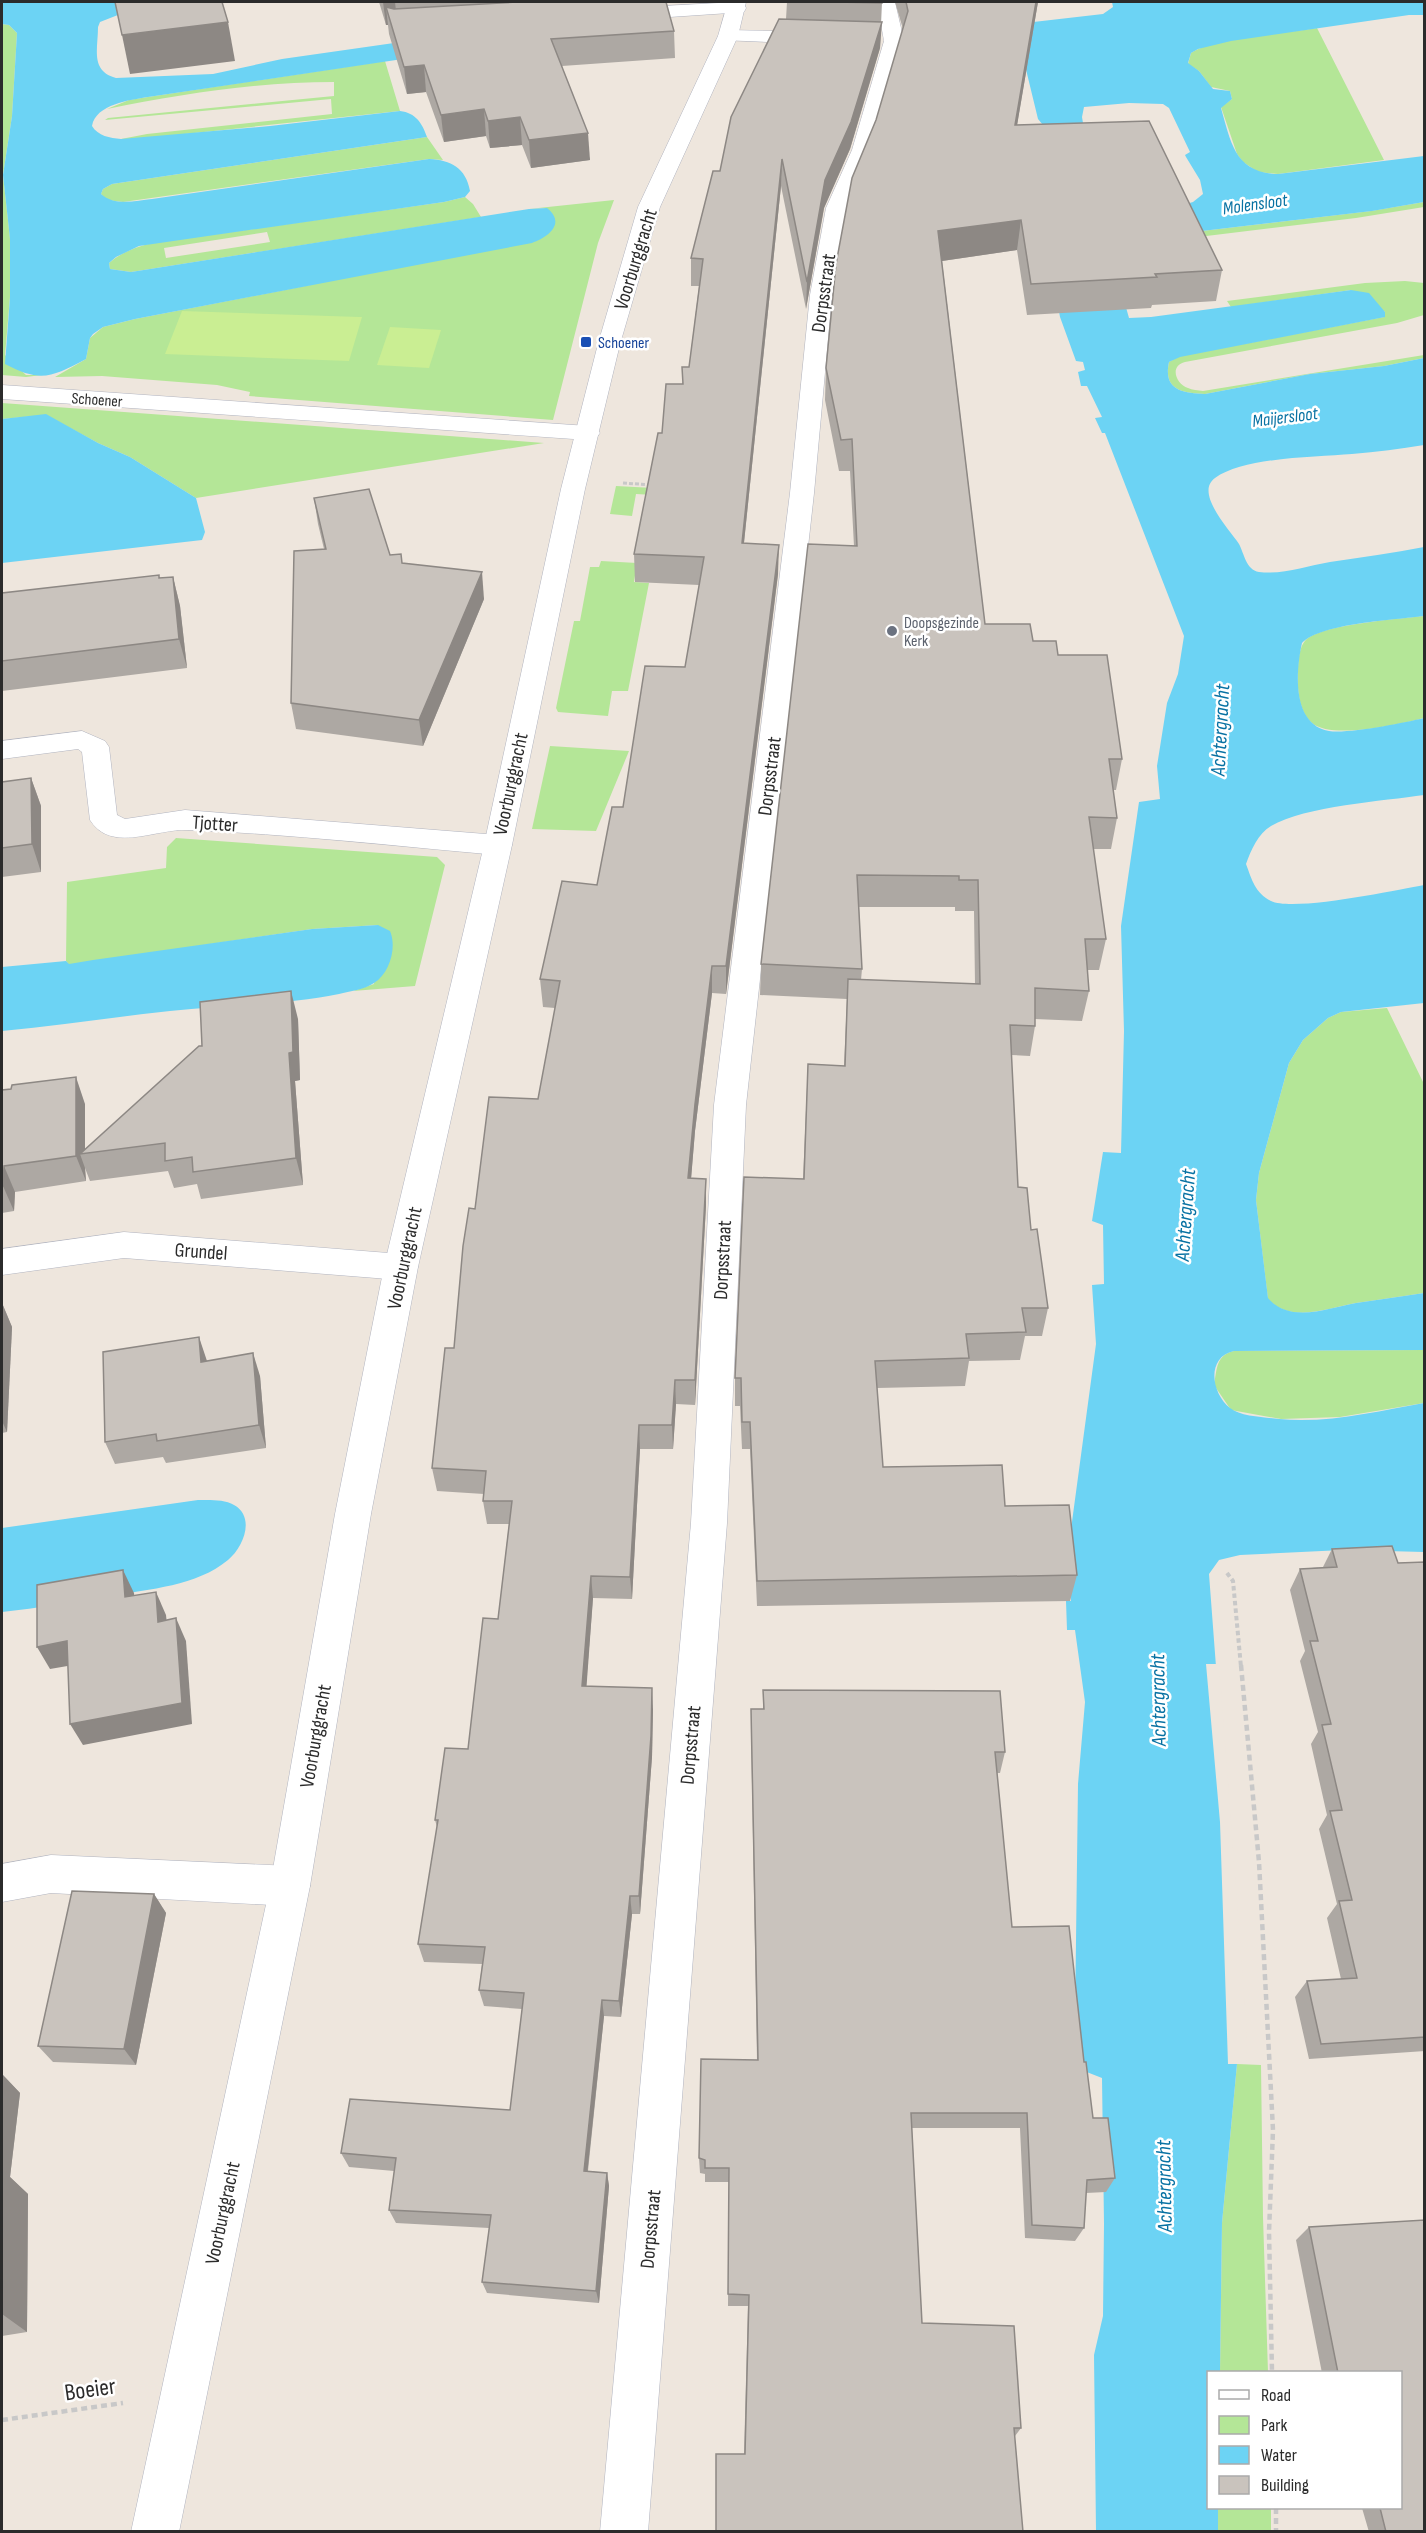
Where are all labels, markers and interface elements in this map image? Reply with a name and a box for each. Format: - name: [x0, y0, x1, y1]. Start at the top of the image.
- water label: Molensloot: [1221, 189, 1289, 219]
- street label: Voorburggracht: [609, 206, 663, 313]
- street label: Dorpsstraat: [807, 252, 841, 334]
- place label: Schoener: [598, 334, 649, 353]
- marker: Schoener: [579, 335, 593, 349]
- street label: Schoener: [71, 389, 123, 412]
- water label: Maijersloot: [1251, 403, 1320, 432]
- place label: Doopsgezinde Kerk: [904, 614, 979, 651]
- marker: Doopsgezinde Kerk: [885, 624, 899, 638]
- water label: Achtergracht: [1206, 683, 1235, 778]
- street label: Voorburggracht: [488, 731, 534, 838]
- street label: Dorpsstraat: [753, 735, 787, 817]
- street label: Tjotter: [191, 810, 239, 838]
- water label: Achtergracht: [1170, 1168, 1201, 1263]
- street label: Voorburggracht: [382, 1205, 428, 1312]
- street label: Dorpsstraat: [709, 1220, 737, 1300]
- street label: Grundel: [174, 1238, 228, 1266]
- water label: Achtergracht: [1145, 1653, 1172, 1747]
- street label: Voorburggracht: [295, 1683, 337, 1790]
- street label: Dorpsstraat: [676, 1705, 706, 1786]
- water label: Achtergracht: [1151, 2139, 1178, 2233]
- street label: Voorburggracht: [200, 2160, 246, 2267]
- street label: Dorpsstraat: [636, 2189, 666, 2270]
- legend: [1207, 2371, 1402, 2509]
- street label: Boeier: [63, 2372, 118, 2407]
- text: Road: [1261, 2385, 1291, 2406]
- text: Park: [1261, 2415, 1287, 2436]
- text: Water: [1261, 2445, 1297, 2466]
- text: Building: [1261, 2475, 1309, 2496]

